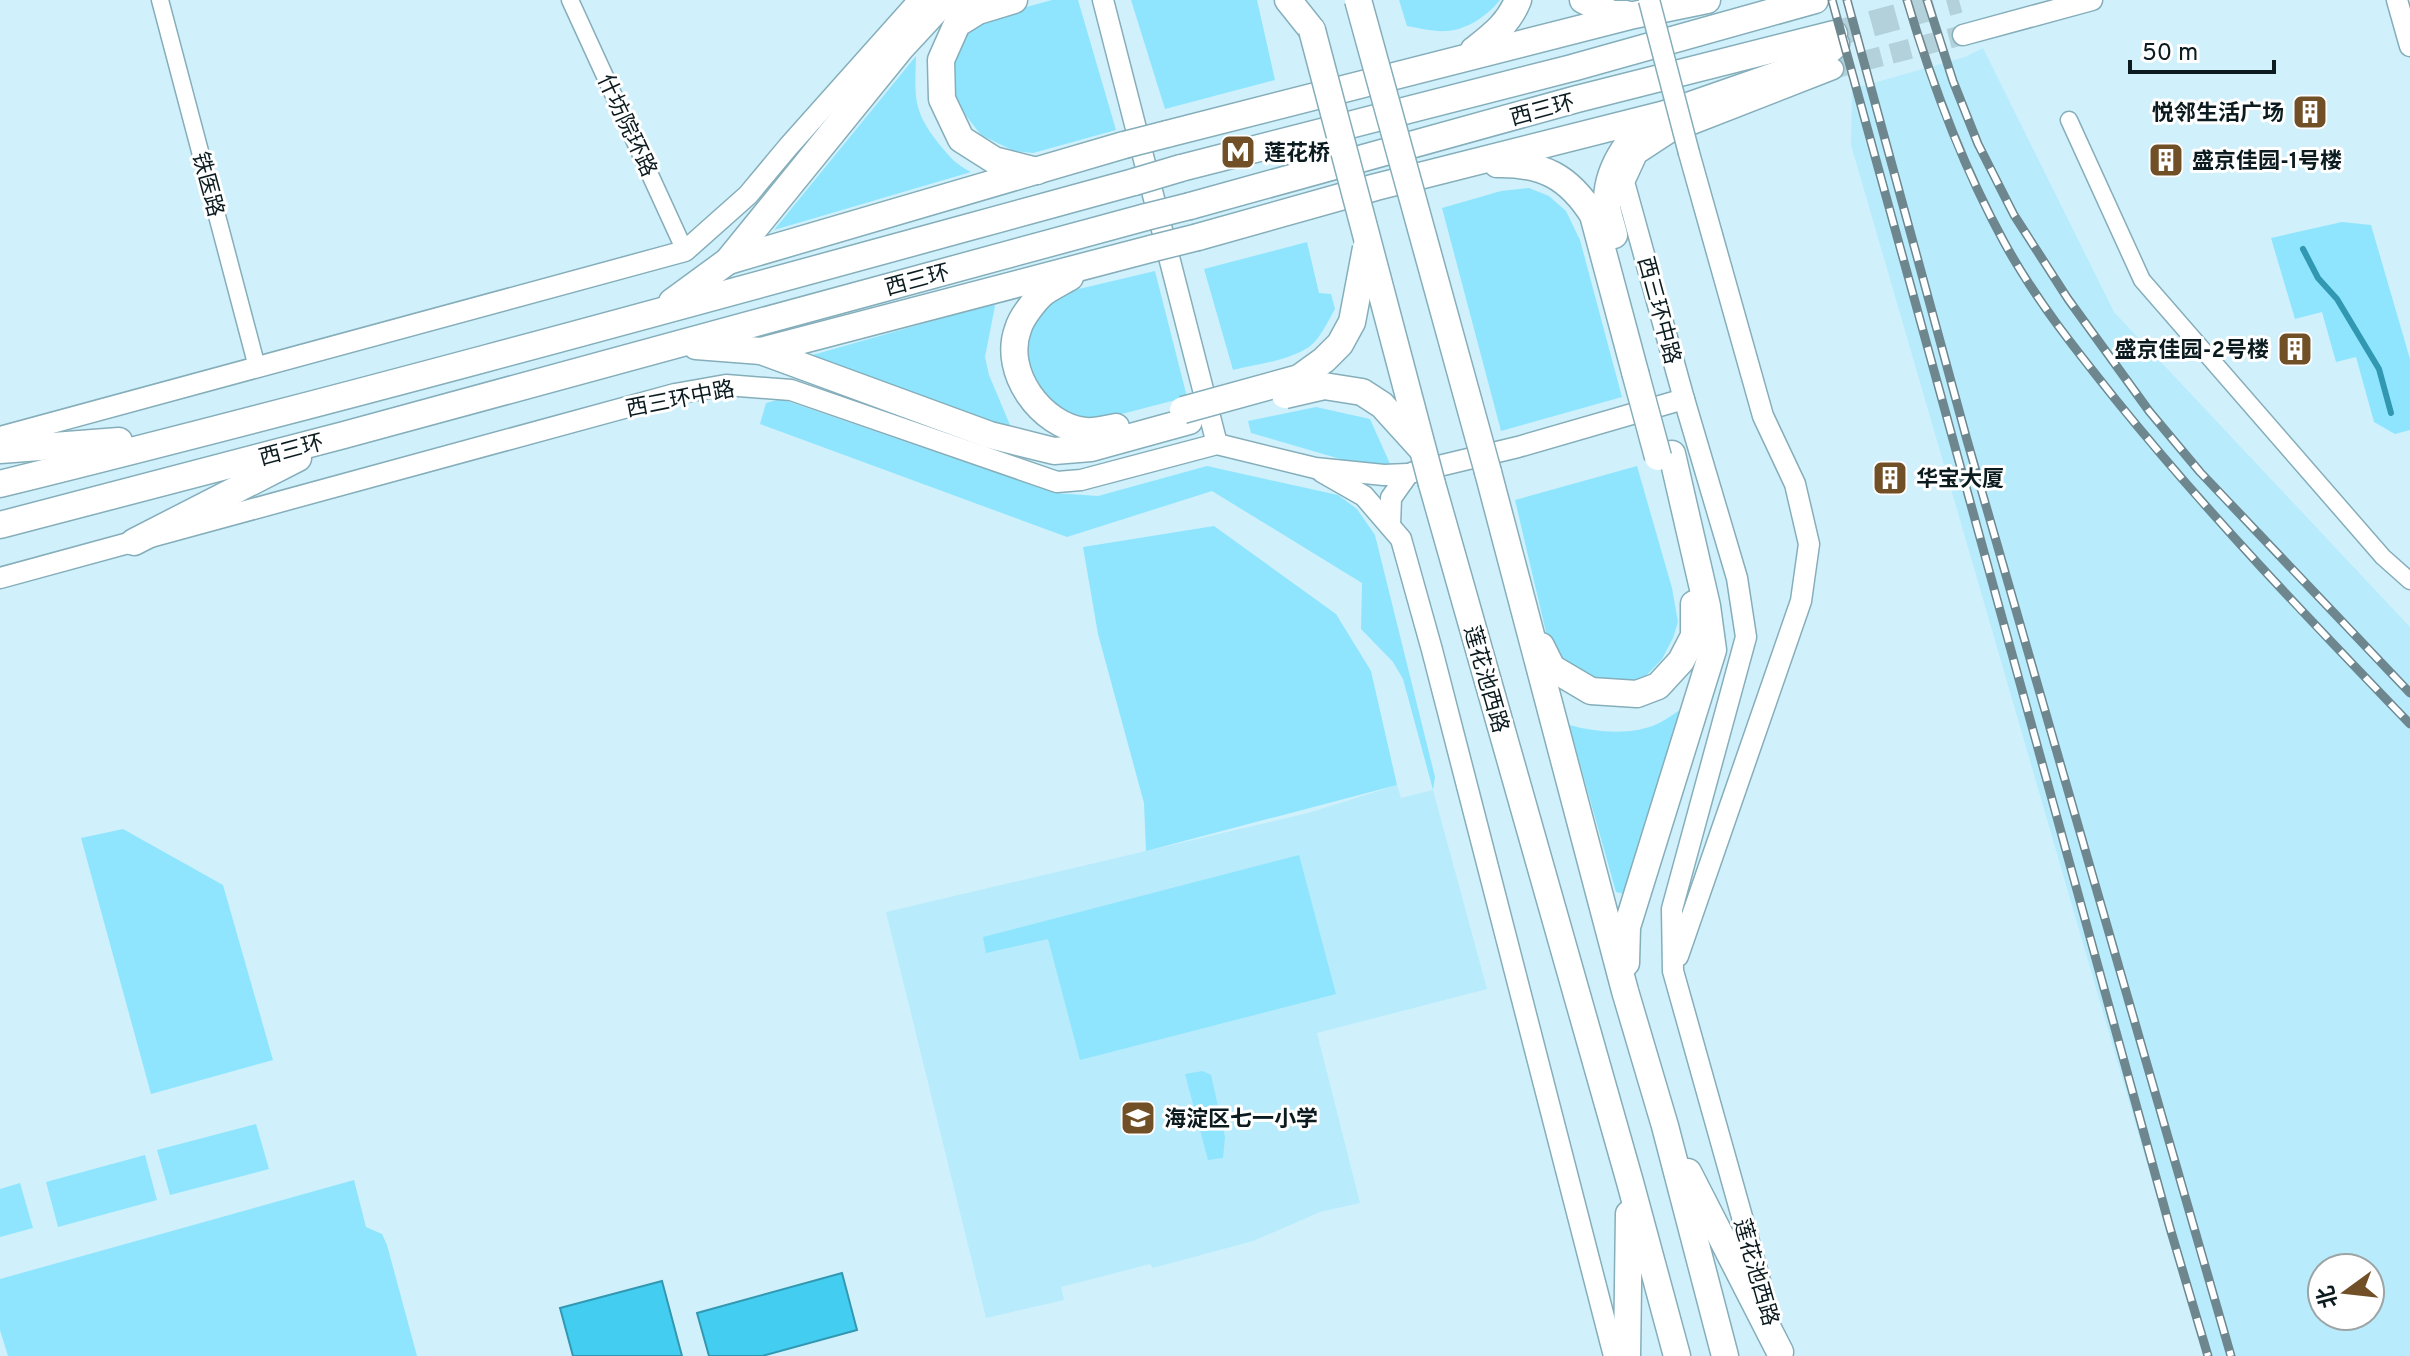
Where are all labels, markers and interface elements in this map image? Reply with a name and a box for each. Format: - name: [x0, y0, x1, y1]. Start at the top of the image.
- scale bar: [2130, 24, 2274, 74]
- text: 50 m: [2142, 39, 2198, 69]
- street label: 什坊院环路: [590, 70, 661, 182]
- street label: 西三环: [1507, 90, 1578, 133]
- building icon: 悦邻生活广场: [2291, 93, 2329, 131]
- place label: 悦邻生活广场: [2152, 101, 2284, 128]
- metro station icon: 莲花桥: [1219, 133, 1257, 171]
- place label: 莲花桥: [1264, 141, 1330, 168]
- building icon: 盛京佳园-1号楼: [2147, 141, 2185, 179]
- street label: 铁医路: [185, 149, 228, 220]
- place label: 盛京佳园-1号楼: [2192, 149, 2342, 176]
- street label: 西三环中路: [1630, 254, 1685, 367]
- street label: 西三环: [882, 260, 953, 303]
- building icon: 盛京佳园-2号楼: [2276, 330, 2314, 368]
- place label: 盛京佳园-2号楼: [2114, 338, 2269, 365]
- street label: 西三环中路: [624, 377, 737, 424]
- street label: 西三环: [256, 430, 327, 473]
- building icon: 华宝大厦: [1871, 459, 1909, 497]
- place label: 华宝大厦: [1916, 467, 2004, 494]
- street label: 莲花池西路: [1456, 623, 1513, 736]
- school or university icon: 海淀区七一小学: [1119, 1099, 1157, 1137]
- place label: 海淀区七一小学: [1164, 1107, 1318, 1134]
- street label: 莲花池西路: [1726, 1216, 1783, 1329]
- north arrow: [2306, 1252, 2386, 1332]
- text: 北: [2313, 1282, 2345, 1311]

